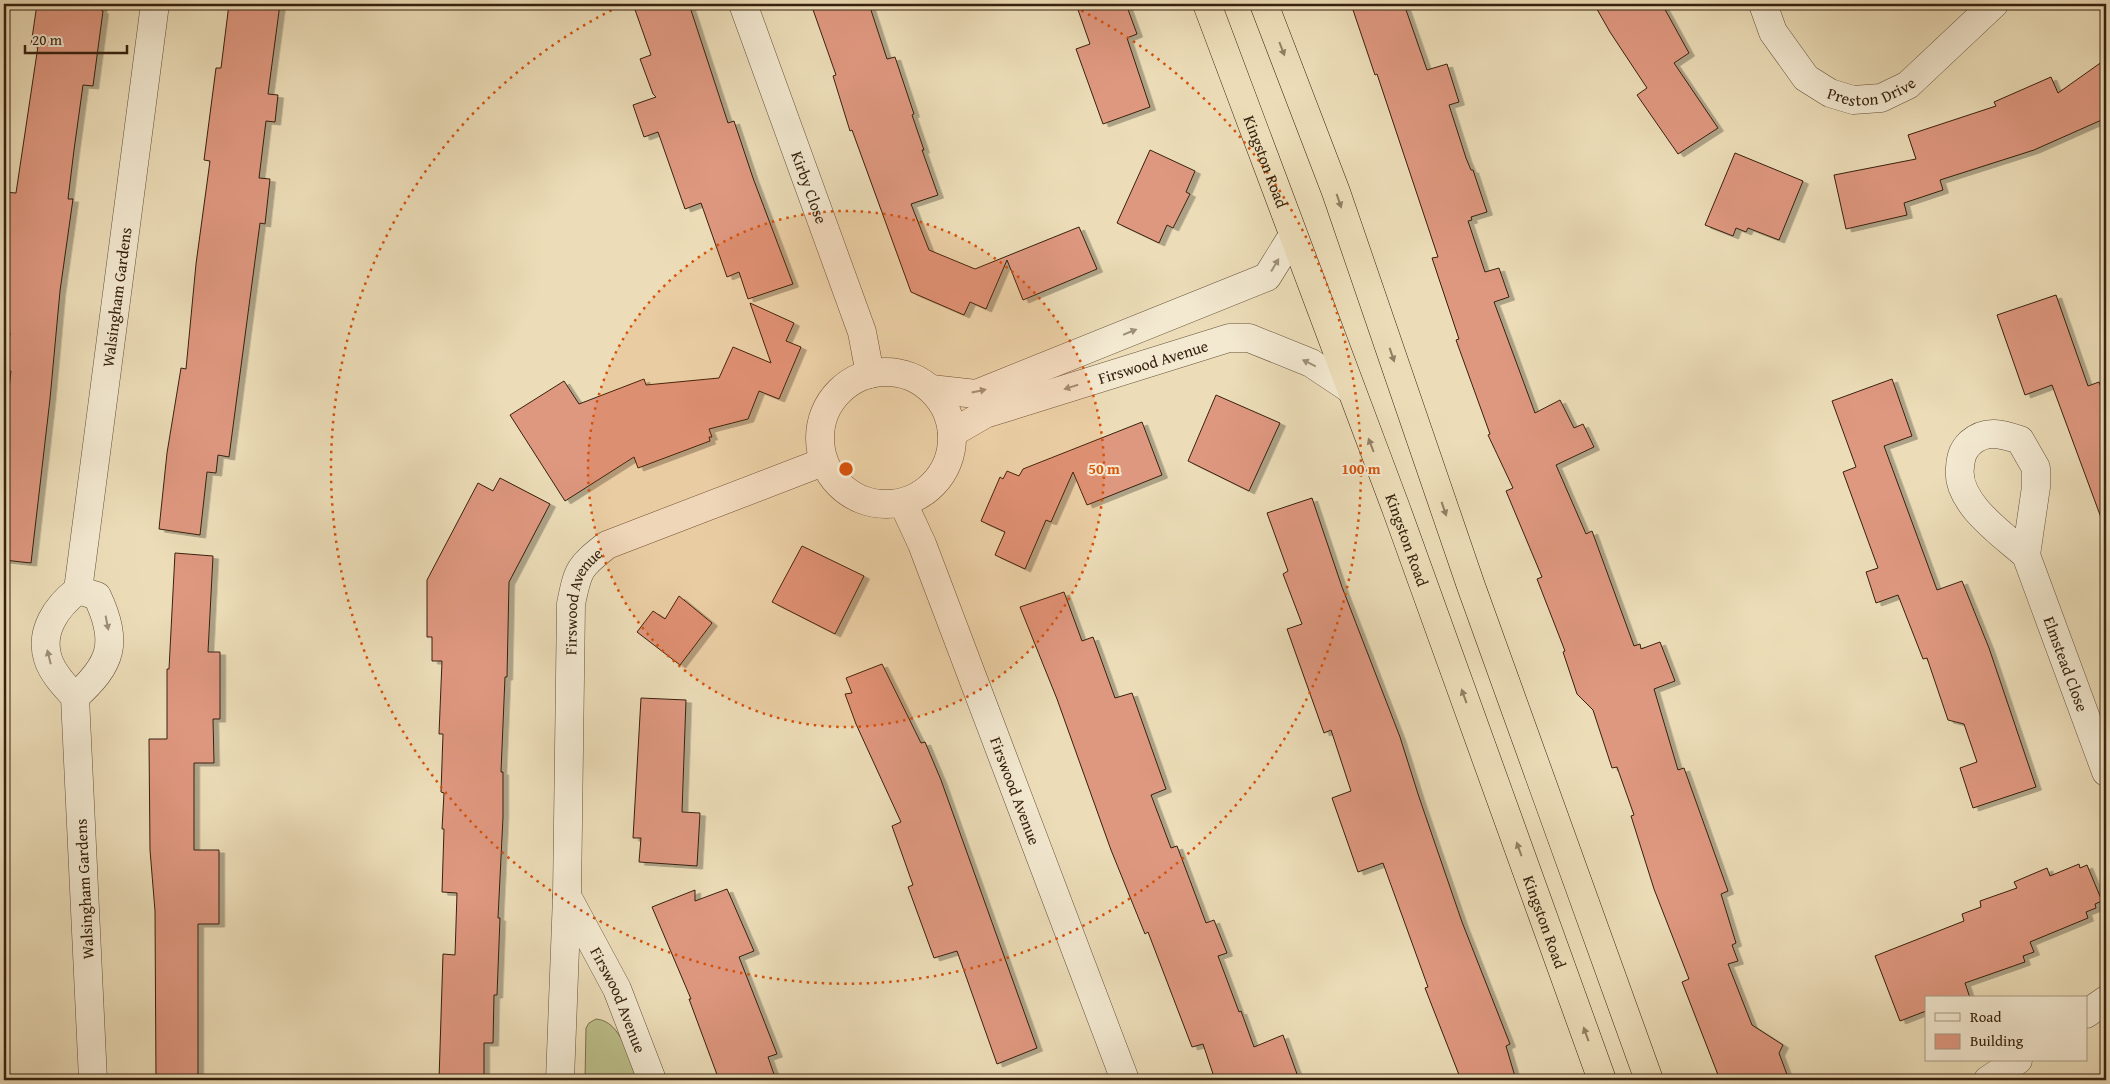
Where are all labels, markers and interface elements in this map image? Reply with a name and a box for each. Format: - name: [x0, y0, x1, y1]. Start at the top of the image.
- scale bar: [25, 22, 128, 54]
- text: 20 m: [32, 29, 63, 50]
- one-way arrow: [1278, 42, 1286, 57]
- street label: Preston Drive: [1824, 72, 1921, 112]
- street label: Kingston Road: [1238, 112, 1294, 211]
- street label: Kirby Close: [785, 148, 834, 227]
- one-way arrow: [1336, 194, 1344, 209]
- street label: Walsingham Gardens: [95, 226, 138, 369]
- one-way arrow: [1270, 258, 1279, 271]
- one-way arrow: [1122, 328, 1137, 335]
- street label: Firswood Avenue: [1095, 333, 1211, 390]
- one-way arrow: [1388, 348, 1396, 363]
- one-way arrow: [1302, 359, 1316, 367]
- one-way arrow: [1064, 383, 1079, 391]
- one-way arrow: [971, 387, 987, 395]
- one-way arrow: [1367, 437, 1374, 452]
- text: 50 m: [1088, 458, 1120, 479]
- text: 100 m: [1341, 458, 1381, 479]
- centre of rings: [837, 460, 855, 478]
- street label: Kingston Road: [1379, 490, 1435, 590]
- one-way arrow: [1440, 502, 1448, 517]
- street label: Firswood Avenue: [558, 541, 607, 655]
- street label: Elmstead Close: [2038, 613, 2095, 715]
- one-way arrow: [104, 615, 112, 631]
- one-way arrow: [45, 649, 53, 664]
- one-way arrow: [1460, 688, 1467, 703]
- street label: Firswood Avenue: [984, 733, 1047, 848]
- street label: Walsingham Gardens: [68, 818, 100, 960]
- one-way arrow: [1515, 841, 1522, 856]
- street label: Kingston Road: [1517, 872, 1573, 972]
- street label: Firswood Avenue: [584, 942, 652, 1056]
- legend: [1925, 996, 2088, 1062]
- text: Road: [1970, 1006, 2001, 1027]
- one-way arrow: [1582, 1027, 1589, 1042]
- text: Building: [1970, 1030, 2024, 1051]

